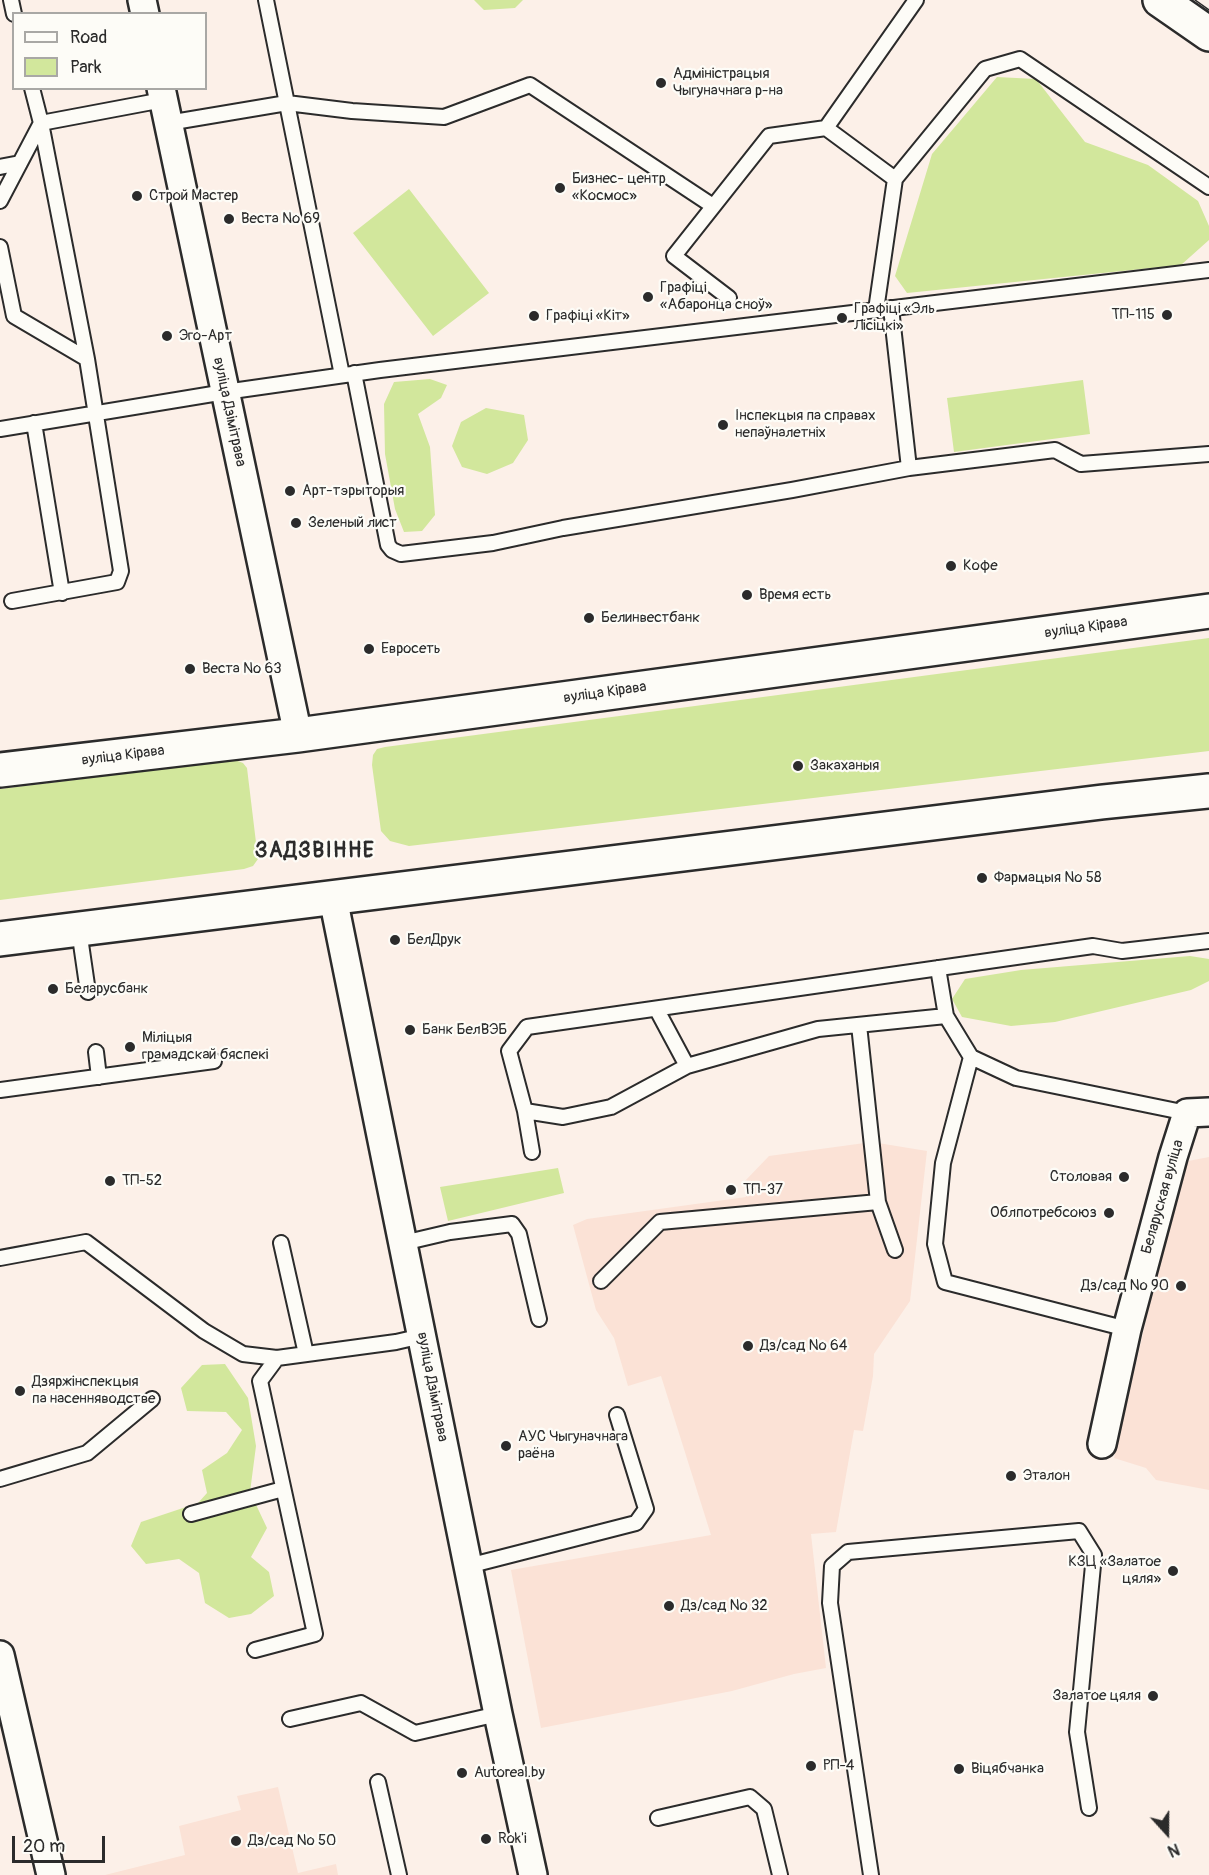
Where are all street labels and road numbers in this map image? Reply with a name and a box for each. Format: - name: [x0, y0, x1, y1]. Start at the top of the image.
- street label: вуліца Дзімітрава: [209, 356, 249, 468]
- street label: вуліца Кірава: [1043, 613, 1129, 643]
- street label: вуліца Кірава: [562, 678, 648, 708]
- street label: вуліца Кірава: [80, 742, 166, 770]
- street label: Беларуская вуліца: [1138, 1138, 1188, 1256]
- street label: вуліца Дзімітрава: [413, 1331, 451, 1443]

